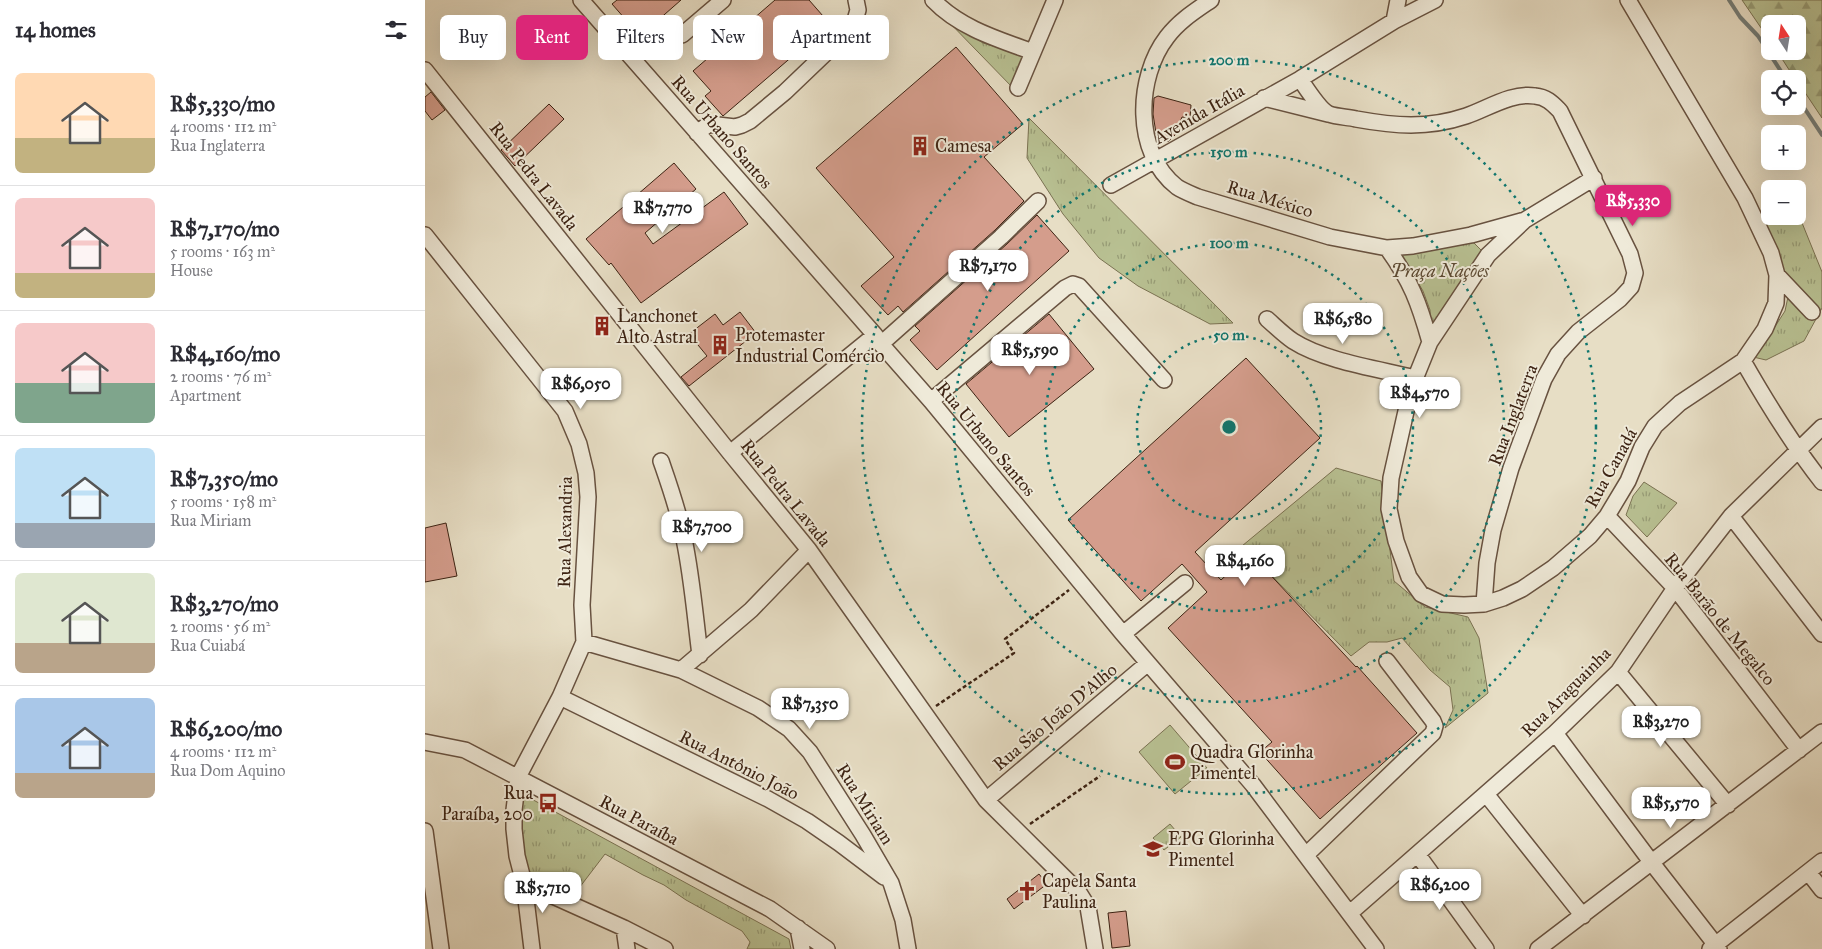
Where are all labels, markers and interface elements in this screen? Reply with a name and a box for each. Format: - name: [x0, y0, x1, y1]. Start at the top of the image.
- chip: Buy: [440, 15, 506, 60]
- chip: Rent: [516, 15, 588, 60]
- chip: Filters: [598, 15, 683, 60]
- chip: New: [693, 15, 763, 60]
- chip: Apartment: [773, 15, 889, 60]
- north arrow: [1761, 15, 1806, 60]
- map controls: [1761, 15, 1806, 225]
- icon: filters: [382, 16, 410, 44]
- text: 14 homes: [15, 17, 96, 43]
- text: 200 m: [1209, 51, 1250, 69]
- button: locate: [1761, 70, 1806, 115]
- street label: Rua Urbano Santos: [667, 71, 777, 193]
- street label: Avenida Itália: [1149, 79, 1249, 149]
- text: R$5,330/mo: [170, 91, 275, 117]
- icon: home: [55, 93, 115, 153]
- text: 4 rooms · 112 m²: [170, 117, 276, 136]
- street label: Rua Pedra Lavada: [485, 117, 583, 235]
- button: +: [1761, 125, 1806, 170]
- building icon: Camesa: [909, 135, 931, 157]
- place label: Camesa: [935, 135, 992, 157]
- text: Rua Inglaterra: [170, 136, 265, 155]
- text: 150 m: [1210, 143, 1248, 161]
- street label: Rua México: [1224, 175, 1316, 223]
- button: −: [1761, 180, 1806, 225]
- pin: R$5,330: [1587, 184, 1679, 227]
- text: R$5,330: [1606, 191, 1660, 210]
- pin: R$7,770: [617, 192, 709, 234]
- text: R$7,770: [634, 198, 692, 217]
- text: R$7,170/mo: [170, 216, 279, 242]
- icon: home: [55, 218, 115, 278]
- text: 100 m: [1209, 234, 1249, 252]
- text: 5 rooms · 163 m²: [170, 242, 275, 261]
- pin: R$7,170: [942, 250, 1034, 292]
- text: R$7,170: [959, 256, 1017, 275]
- park label: Praça Nações: [1391, 260, 1490, 282]
- text: House: [170, 261, 213, 280]
- pin: R$6,580: [1297, 302, 1389, 345]
- place label: Lanchonet Alto Astral: [616, 305, 699, 348]
- text: R$6,580: [1314, 309, 1372, 328]
- building icon: Lanchonet Alto Astral: [591, 315, 613, 337]
- place label: Protemaster Industrial Comércio: [735, 324, 884, 367]
- text: 50 m: [1213, 326, 1245, 344]
- building icon: Protemaster Industrial Comércio: [709, 334, 731, 356]
- pin: R$5,590: [984, 334, 1076, 376]
- text: R$5,590: [1001, 340, 1059, 359]
- text: R$4,160/mo: [170, 341, 280, 367]
- icon: home: [55, 343, 115, 403]
- street label: Rua Inglaterra: [1484, 361, 1543, 469]
- text: 2 rooms · 76 m²: [170, 367, 271, 386]
- pin: R$6,050: [535, 368, 627, 410]
- text: R$6,050: [551, 374, 611, 393]
- pin: R$4,570: [1374, 376, 1466, 419]
- street label: Rua Urbano Santos: [932, 377, 1040, 501]
- text: R$4,570: [1390, 383, 1450, 402]
- text: Apartment: [170, 386, 242, 405]
- centre of rings: [1220, 418, 1238, 436]
- street label: Rua Canadá: [1580, 424, 1642, 512]
- street label: Rua Pedra Lavada: [736, 435, 836, 551]
- text: R$7,350/mo: [170, 466, 278, 492]
- icon: home: [55, 468, 115, 528]
- street label: Rua Alexandria: [553, 476, 577, 588]
- text: 5 rooms · 158 m²: [170, 492, 276, 511]
- pin: R$7,700: [656, 510, 748, 553]
- text: Rua Miriam: [170, 511, 251, 530]
- text: R$7,700: [672, 517, 732, 536]
- pin: R$4,160: [1199, 544, 1291, 587]
- street label: Rua Barão de Megalco: [1659, 548, 1780, 690]
- text: R$4,160: [1216, 551, 1274, 570]
- text: R$3,270/mo: [170, 591, 278, 617]
- icon: home: [55, 593, 115, 653]
- text: 2 rooms · 56 m²: [170, 617, 270, 636]
- text: Rua Cuiabá: [170, 636, 245, 655]
- street label: Rua Araguainha: [1516, 642, 1617, 742]
- street label: Rua São João D'Alho: [988, 659, 1122, 776]
- pin: R$7,350: [764, 688, 856, 730]
- text: R$7,350: [782, 694, 838, 713]
- pin: R$3,270: [1615, 706, 1707, 748]
- text: R$3,270: [1633, 712, 1689, 731]
- text: R$6,200/mo: [170, 716, 282, 742]
- icon: home: [55, 718, 115, 778]
- street label: Rua Antônio João: [675, 725, 803, 806]
- place label: Quadra Glorinha Pimentel: [1190, 741, 1314, 784]
- text: 4 rooms · 112 m²: [170, 742, 276, 761]
- sports icon: Quadra Glorinha Pimentel: [1164, 751, 1186, 773]
- street label: Rua Miriam: [831, 759, 899, 849]
- text: Rua Dom Aquino: [170, 761, 286, 780]
- place label: Rua Paraíba, 200: [441, 782, 533, 825]
- pin: R$5,570: [1625, 786, 1717, 829]
- street label: Rua Paraíba: [596, 790, 683, 850]
- bus stop icon: Rua Paraíba, 200: [537, 792, 559, 814]
- text: R$5,570: [1642, 793, 1700, 812]
- place label: EPG Glorinha Pimentel: [1168, 828, 1275, 871]
- school or university icon: EPG Glorinha Pimentel: [1142, 838, 1164, 860]
- pin: R$6,200: [1394, 868, 1486, 911]
- place label: Capela Santa Paulina: [1042, 870, 1137, 913]
- pin: R$5,710: [497, 872, 589, 914]
- text: R$6,200: [1410, 875, 1470, 894]
- text: R$5,710: [515, 878, 571, 897]
- church icon: Capela Santa Paulina: [1016, 880, 1038, 902]

